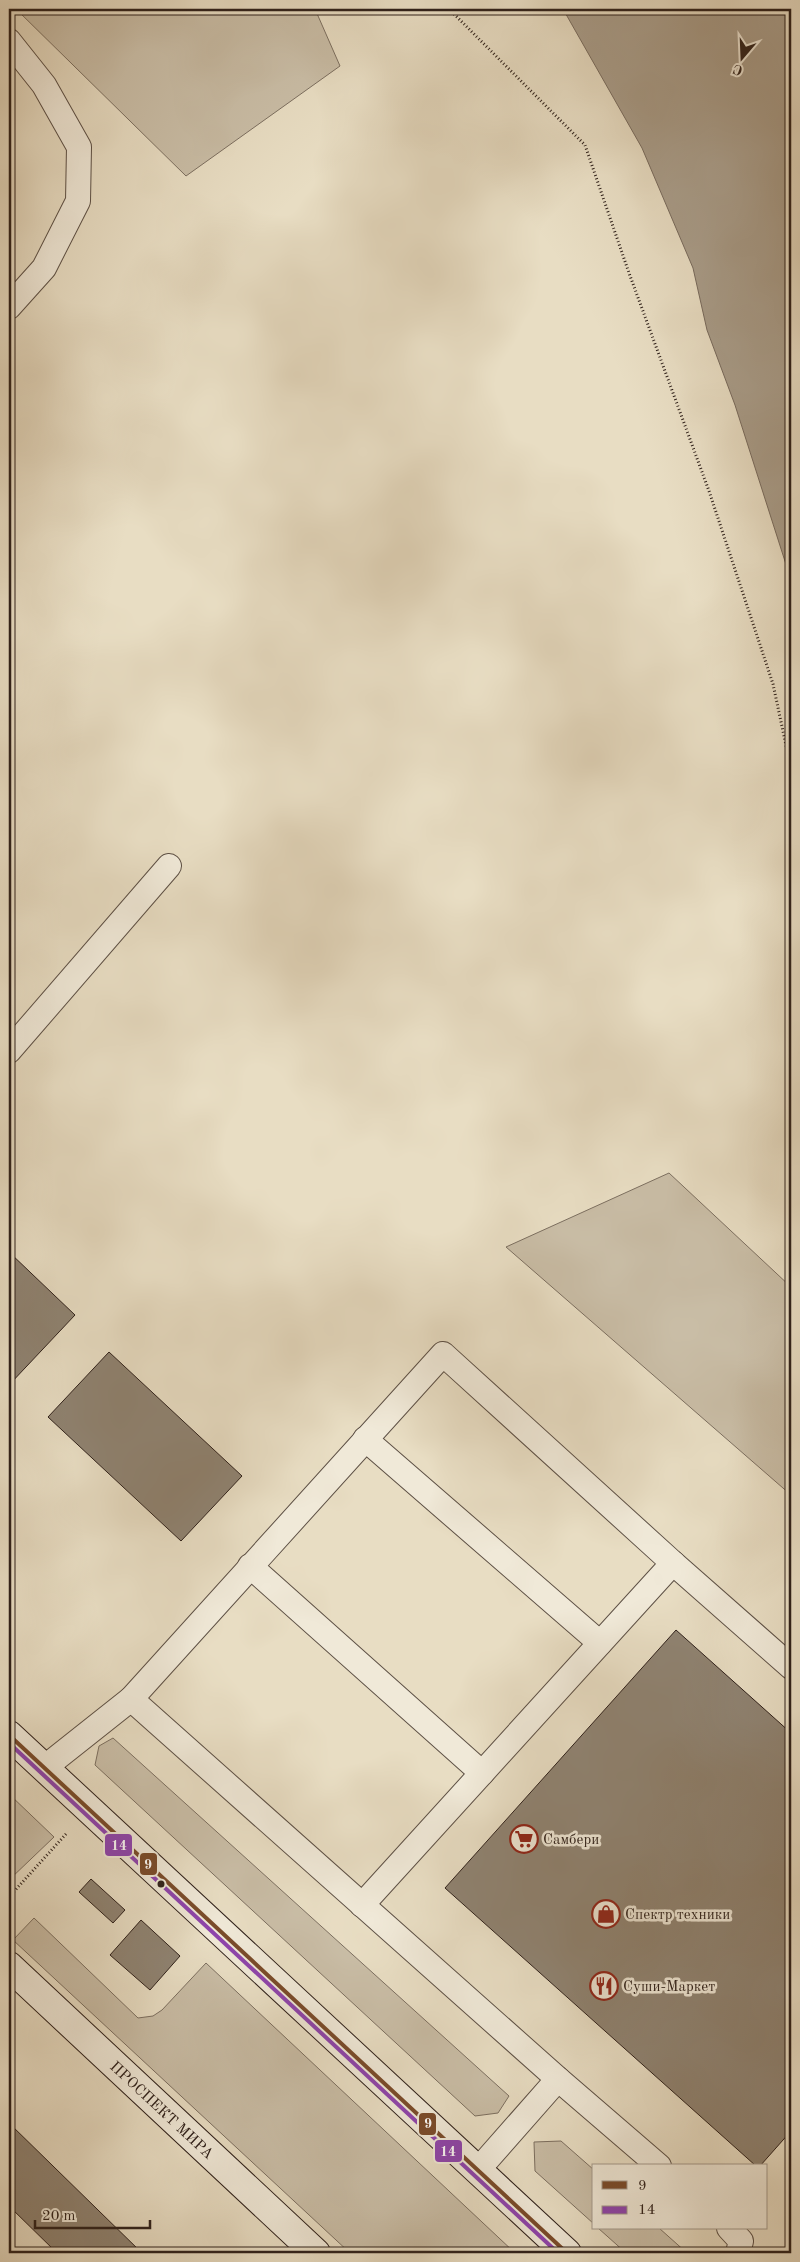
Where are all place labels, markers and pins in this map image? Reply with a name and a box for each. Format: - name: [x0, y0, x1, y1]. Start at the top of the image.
- supermarket icon: Самбери: [509, 1824, 539, 1854]
- place label: Самбери: [543, 1833, 599, 1848]
- unlabelled marker: [156, 1879, 166, 1889]
- shop icon: Спектр техники: [591, 1899, 621, 1929]
- place label: Спектр техники: [625, 1908, 730, 1923]
- restaurant icon: Суши-Маркет: [589, 1971, 619, 2001]
- place label: Суши-Маркет: [623, 1980, 715, 1995]

